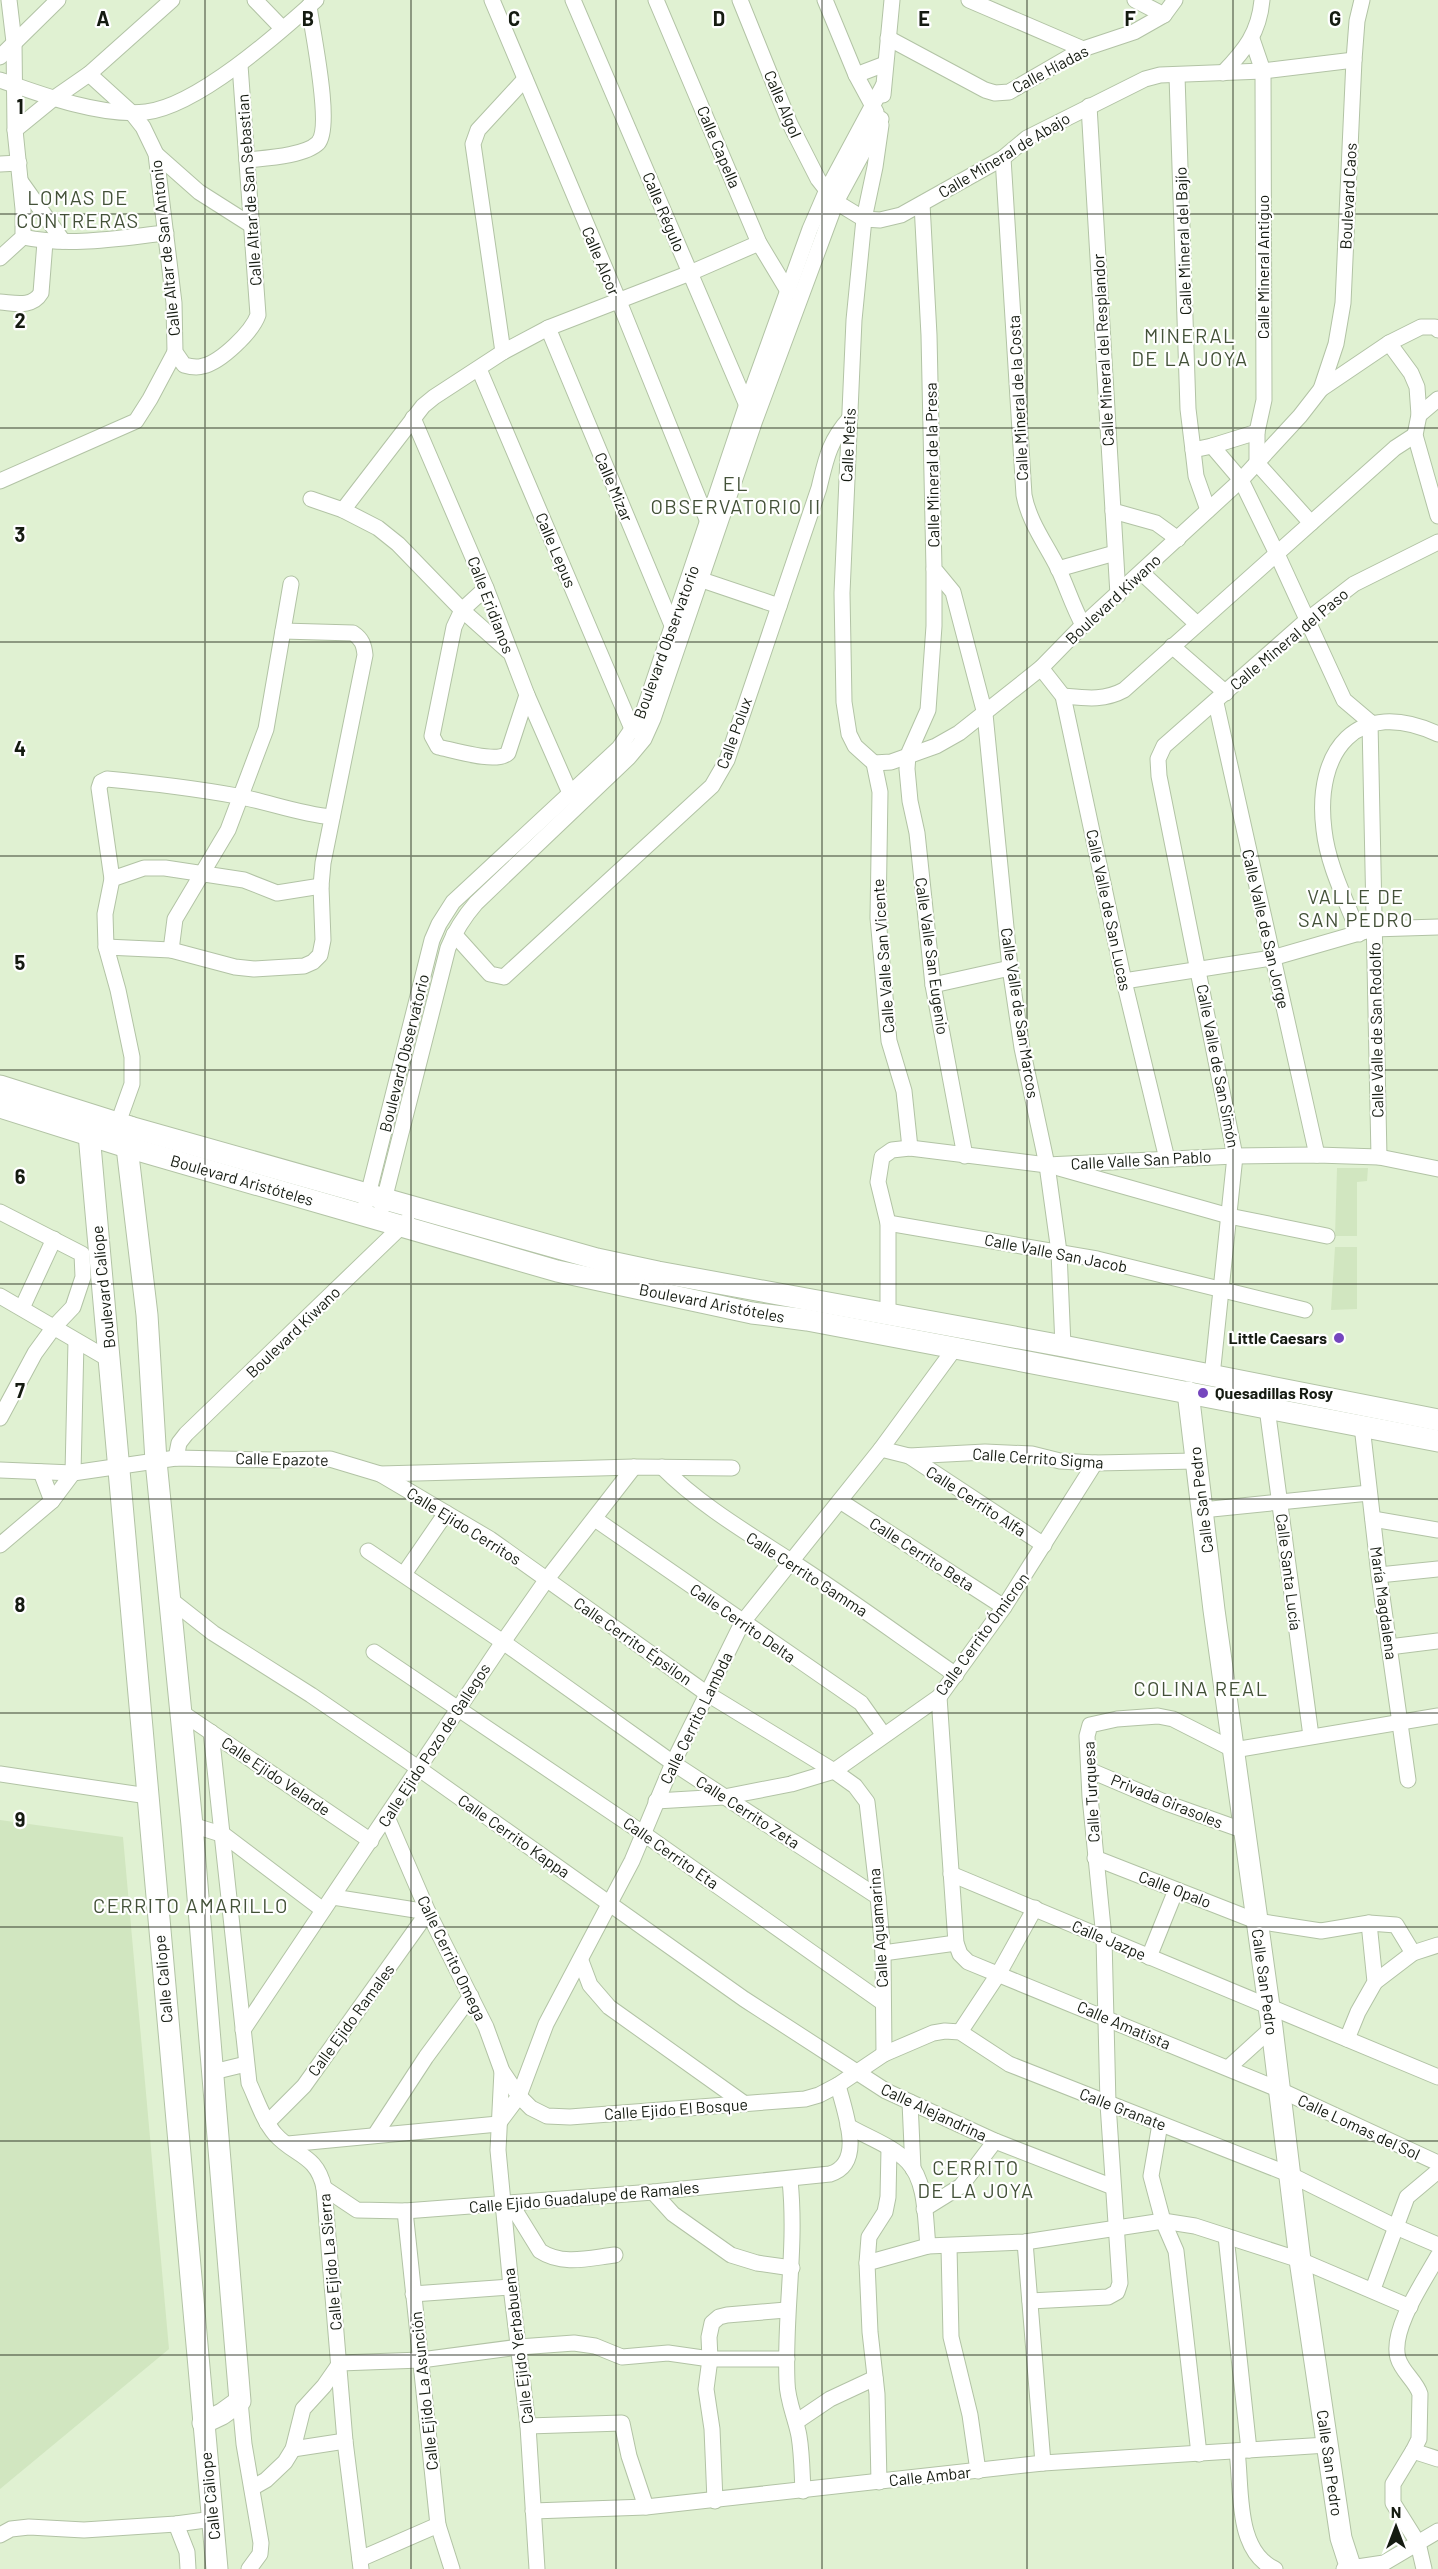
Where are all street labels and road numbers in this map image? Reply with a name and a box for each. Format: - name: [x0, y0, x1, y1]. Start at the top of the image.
- street label: Calle Híadas: [1008, 41, 1091, 97]
- street label: Calle Algol: [761, 67, 806, 140]
- street label: Calle Altar de San Sebastian: [232, 93, 265, 287]
- street label: Calle Capella: [694, 103, 745, 191]
- street label: Calle Mineral de Abajo: [935, 108, 1073, 201]
- street label: Boulevard Caos: [1335, 142, 1360, 250]
- street label: Calle Altar de San Antonio: [146, 159, 183, 337]
- street label: Calle Mineral del Bajío: [1170, 166, 1195, 316]
- street label: Calle Régulo: [639, 169, 690, 254]
- street label: Calle Mineral Antiguo: [1253, 195, 1272, 339]
- street label: Calle Alcor: [578, 223, 625, 298]
- street label: Calle Mineral del Resplandor: [1088, 253, 1117, 447]
- street label: Calle Mineral de la Costa: [1004, 315, 1031, 481]
- street label: Calle Mineral de la Presa: [921, 382, 942, 548]
- street label: Calle Metis: [836, 407, 859, 483]
- street label: Calle Mizar: [591, 449, 638, 525]
- street label: Calle Lepus: [532, 509, 581, 590]
- street label: Boulevard Kiwano: [1061, 550, 1164, 648]
- street label: Calle Eridianos: [464, 554, 519, 656]
- street label: Boulevard Observatorio: [629, 562, 702, 721]
- street label: Calle Mineral del Paso: [1226, 584, 1352, 694]
- street label: Calle Polux: [712, 694, 755, 771]
- street label: Calle Valle de San Lucas: [1083, 828, 1136, 992]
- street label: Calle Valle de San Jorge: [1239, 847, 1294, 1011]
- street label: Calle Valle San Eugenio: [912, 876, 953, 1036]
- street label: Calle Valle San Vicente: [868, 878, 897, 1034]
- street label: Calle Valle de San Marcos: [998, 926, 1043, 1100]
- street label: Calle Valle de San Rodolfo: [1364, 942, 1387, 1118]
- street label: Boulevard Observatorio: [375, 972, 432, 1134]
- street label: Calle Valle de San Simón: [1193, 982, 1244, 1149]
- street label: Calle Valle San Pablo: [1070, 1146, 1212, 1173]
- street label: Boulevard Aristóteles: [168, 1150, 316, 1209]
- street label: Boulevard Calíope: [87, 1225, 118, 1349]
- street label: Calle Valle San Jacob: [983, 1229, 1129, 1276]
- street label: Boulevard Aristóteles: [638, 1279, 786, 1326]
- street label: Boulevard Kiwano: [242, 1282, 344, 1381]
- street label: Calle Cerrito Sigma: [972, 1443, 1104, 1472]
- street label: Calle San Pedro: [1185, 1446, 1216, 1554]
- street label: Calle Epazote: [235, 1448, 329, 1469]
- street label: Calle Cerrito Alfa: [923, 1461, 1030, 1540]
- street label: Calle Ejido Cerritos: [404, 1483, 525, 1568]
- street label: Calle Santa Lucía: [1273, 1512, 1306, 1632]
- street label: Calle Cerrito Beta: [866, 1513, 978, 1594]
- street label: Calle Cerrito Gamma: [743, 1527, 872, 1620]
- street label: María Magdalena: [1367, 1545, 1402, 1661]
- street label: Calle Cerrito Ómicron: [931, 1569, 1032, 1699]
- street label: Calle Cerrito Delta: [687, 1579, 800, 1666]
- street label: Calle Cerrito Épsilon: [571, 1593, 696, 1688]
- street label: Calle Cerrito Lambda: [655, 1649, 736, 1787]
- street label: Calle Ejido Pozo de Gallegos: [374, 1659, 494, 1830]
- street label: Calle Ejido Velarde: [218, 1732, 334, 1819]
- street label: Calle Turquesa: [1078, 1741, 1103, 1843]
- street label: Privada Girasoles: [1108, 1769, 1226, 1832]
- street label: Calle Cerrito Zeta: [693, 1771, 804, 1852]
- street label: Calle Cerrito Kappa: [455, 1790, 574, 1881]
- street label: Calle Cerrito Eta: [620, 1813, 723, 1892]
- street label: Calle Opalo: [1136, 1866, 1214, 1911]
- street label: Calle Aguamarina: [864, 1868, 891, 1988]
- street label: Calle Cerrito Omega: [414, 1892, 491, 2023]
- street label: Calle Jazpe: [1069, 1915, 1149, 1964]
- street label: Calle San Pedro: [1249, 1928, 1282, 2036]
- street label: Calle Caliope: [149, 1934, 176, 2024]
- street label: Calle Ejido Ramales: [303, 1960, 398, 2080]
- street label: Calle Amatista: [1075, 1996, 1174, 2053]
- street label: Calle Alejandrina: [878, 2079, 990, 2144]
- street label: Calle Granate: [1077, 2083, 1169, 2134]
- street label: Calle Lomas del Sol: [1295, 2090, 1423, 2163]
- street label: Calle Ejido El Bosque: [603, 2094, 749, 2123]
- street label: Calle Ejido Guadalupe de Ramales: [468, 2177, 700, 2216]
- street label: Calle Ejido La Sierra: [314, 2193, 345, 2331]
- street label: Calle Ejido Yerbabuena: [498, 2267, 537, 2425]
- street label: Calle Ejido La Asunción: [406, 2311, 441, 2471]
- street label: Calle San Pedro: [1314, 2409, 1347, 2517]
- street label: Calle Caliope: [195, 2451, 224, 2541]
- street label: Calle Ambar: [888, 2462, 972, 2489]

